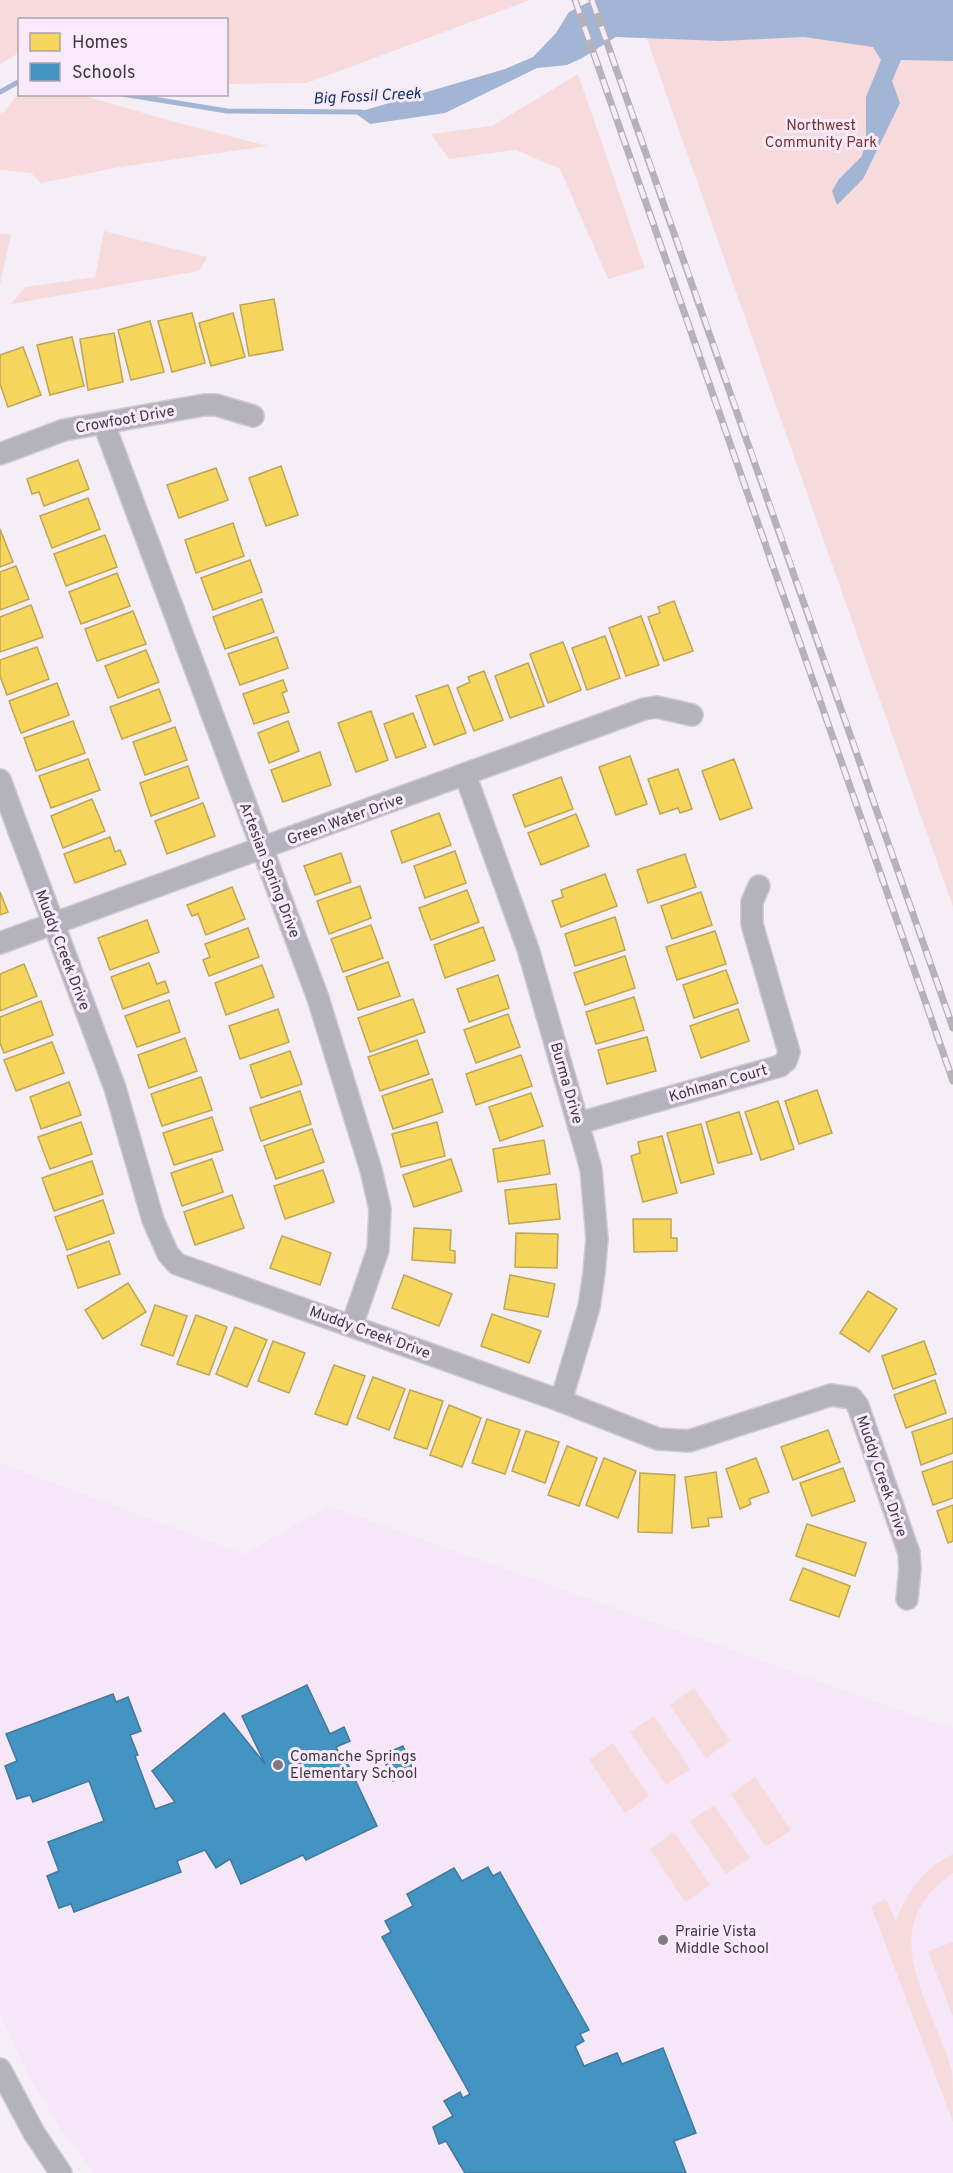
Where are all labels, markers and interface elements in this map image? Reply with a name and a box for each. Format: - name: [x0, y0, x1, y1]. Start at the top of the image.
- legend: [18, 18, 228, 96]
- text: Homes: [72, 32, 128, 55]
- text: Schools: [72, 62, 135, 85]
- water label: Big Fossil Creek: [312, 84, 423, 110]
- park label: Northwest Community Park: [765, 117, 877, 153]
- street label: Crowfoot Drive: [74, 402, 176, 439]
- street label: Green Water Drive: [285, 791, 406, 850]
- street label: Artesian Spring Drive: [234, 800, 303, 941]
- street label: Muddy Creek Drive: [30, 888, 93, 1013]
- street label: Burma Drive: [545, 1040, 586, 1126]
- street label: Kohlman Court: [667, 1061, 770, 1108]
- street label: Muddy Creek Drive: [306, 1303, 433, 1364]
- street label: Muddy Creek Drive: [851, 1413, 910, 1540]
- place label: Comanche Springs Elementary School: [290, 1748, 417, 1784]
- marker: Comanche Springs Elementary School: [271, 1758, 285, 1772]
- place label: Prairie Vista Middle School: [675, 1923, 769, 1959]
- marker: Prairie Vista Middle School: [656, 1933, 670, 1947]

